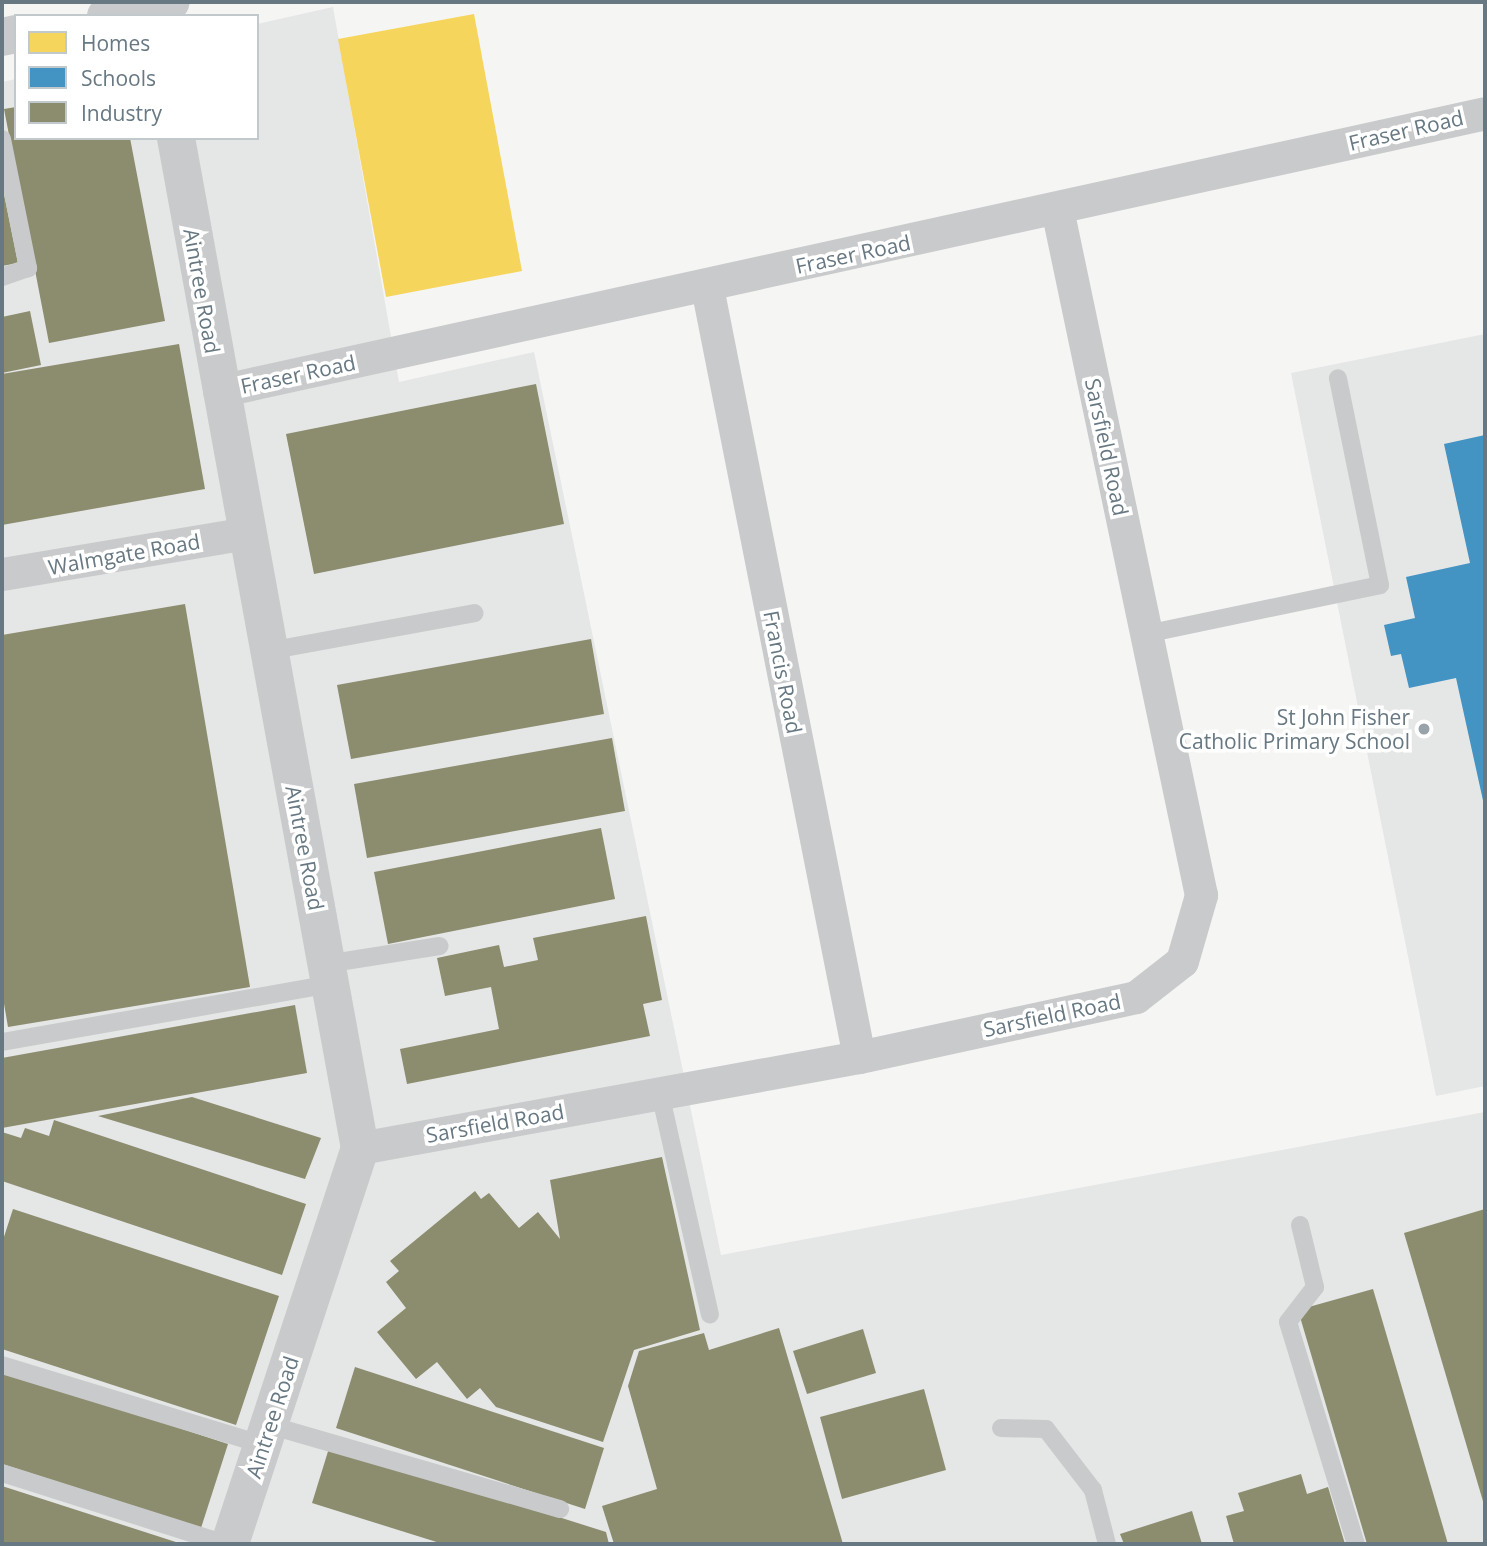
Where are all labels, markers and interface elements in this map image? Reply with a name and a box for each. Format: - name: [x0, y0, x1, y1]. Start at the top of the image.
- legend: [14, 14, 259, 140]
- text: Homes: [81, 29, 150, 57]
- text: Schools: [81, 64, 156, 92]
- text: Industry: [81, 99, 162, 127]
- street label: Fraser Road: [1346, 105, 1466, 155]
- street label: Aintree Road: [179, 226, 225, 356]
- street label: Fraser Road: [793, 230, 913, 278]
- street label: Fraser Road: [238, 350, 358, 398]
- street label: Sarsfield Road: [1080, 376, 1134, 518]
- street label: Walmgate Road: [46, 528, 202, 580]
- street label: Francis Road: [759, 608, 807, 736]
- place label: St John Fisher Catholic Primary School: [1179, 704, 1410, 754]
- marker: St John Fisher Catholic Primary School: [1416, 721, 1432, 737]
- street label: Aintree Road: [281, 783, 329, 913]
- street label: Sarsfield Road: [981, 988, 1123, 1042]
- street label: Sarsfield Road: [424, 1098, 566, 1148]
- street label: Aintree Road: [240, 1353, 304, 1481]

